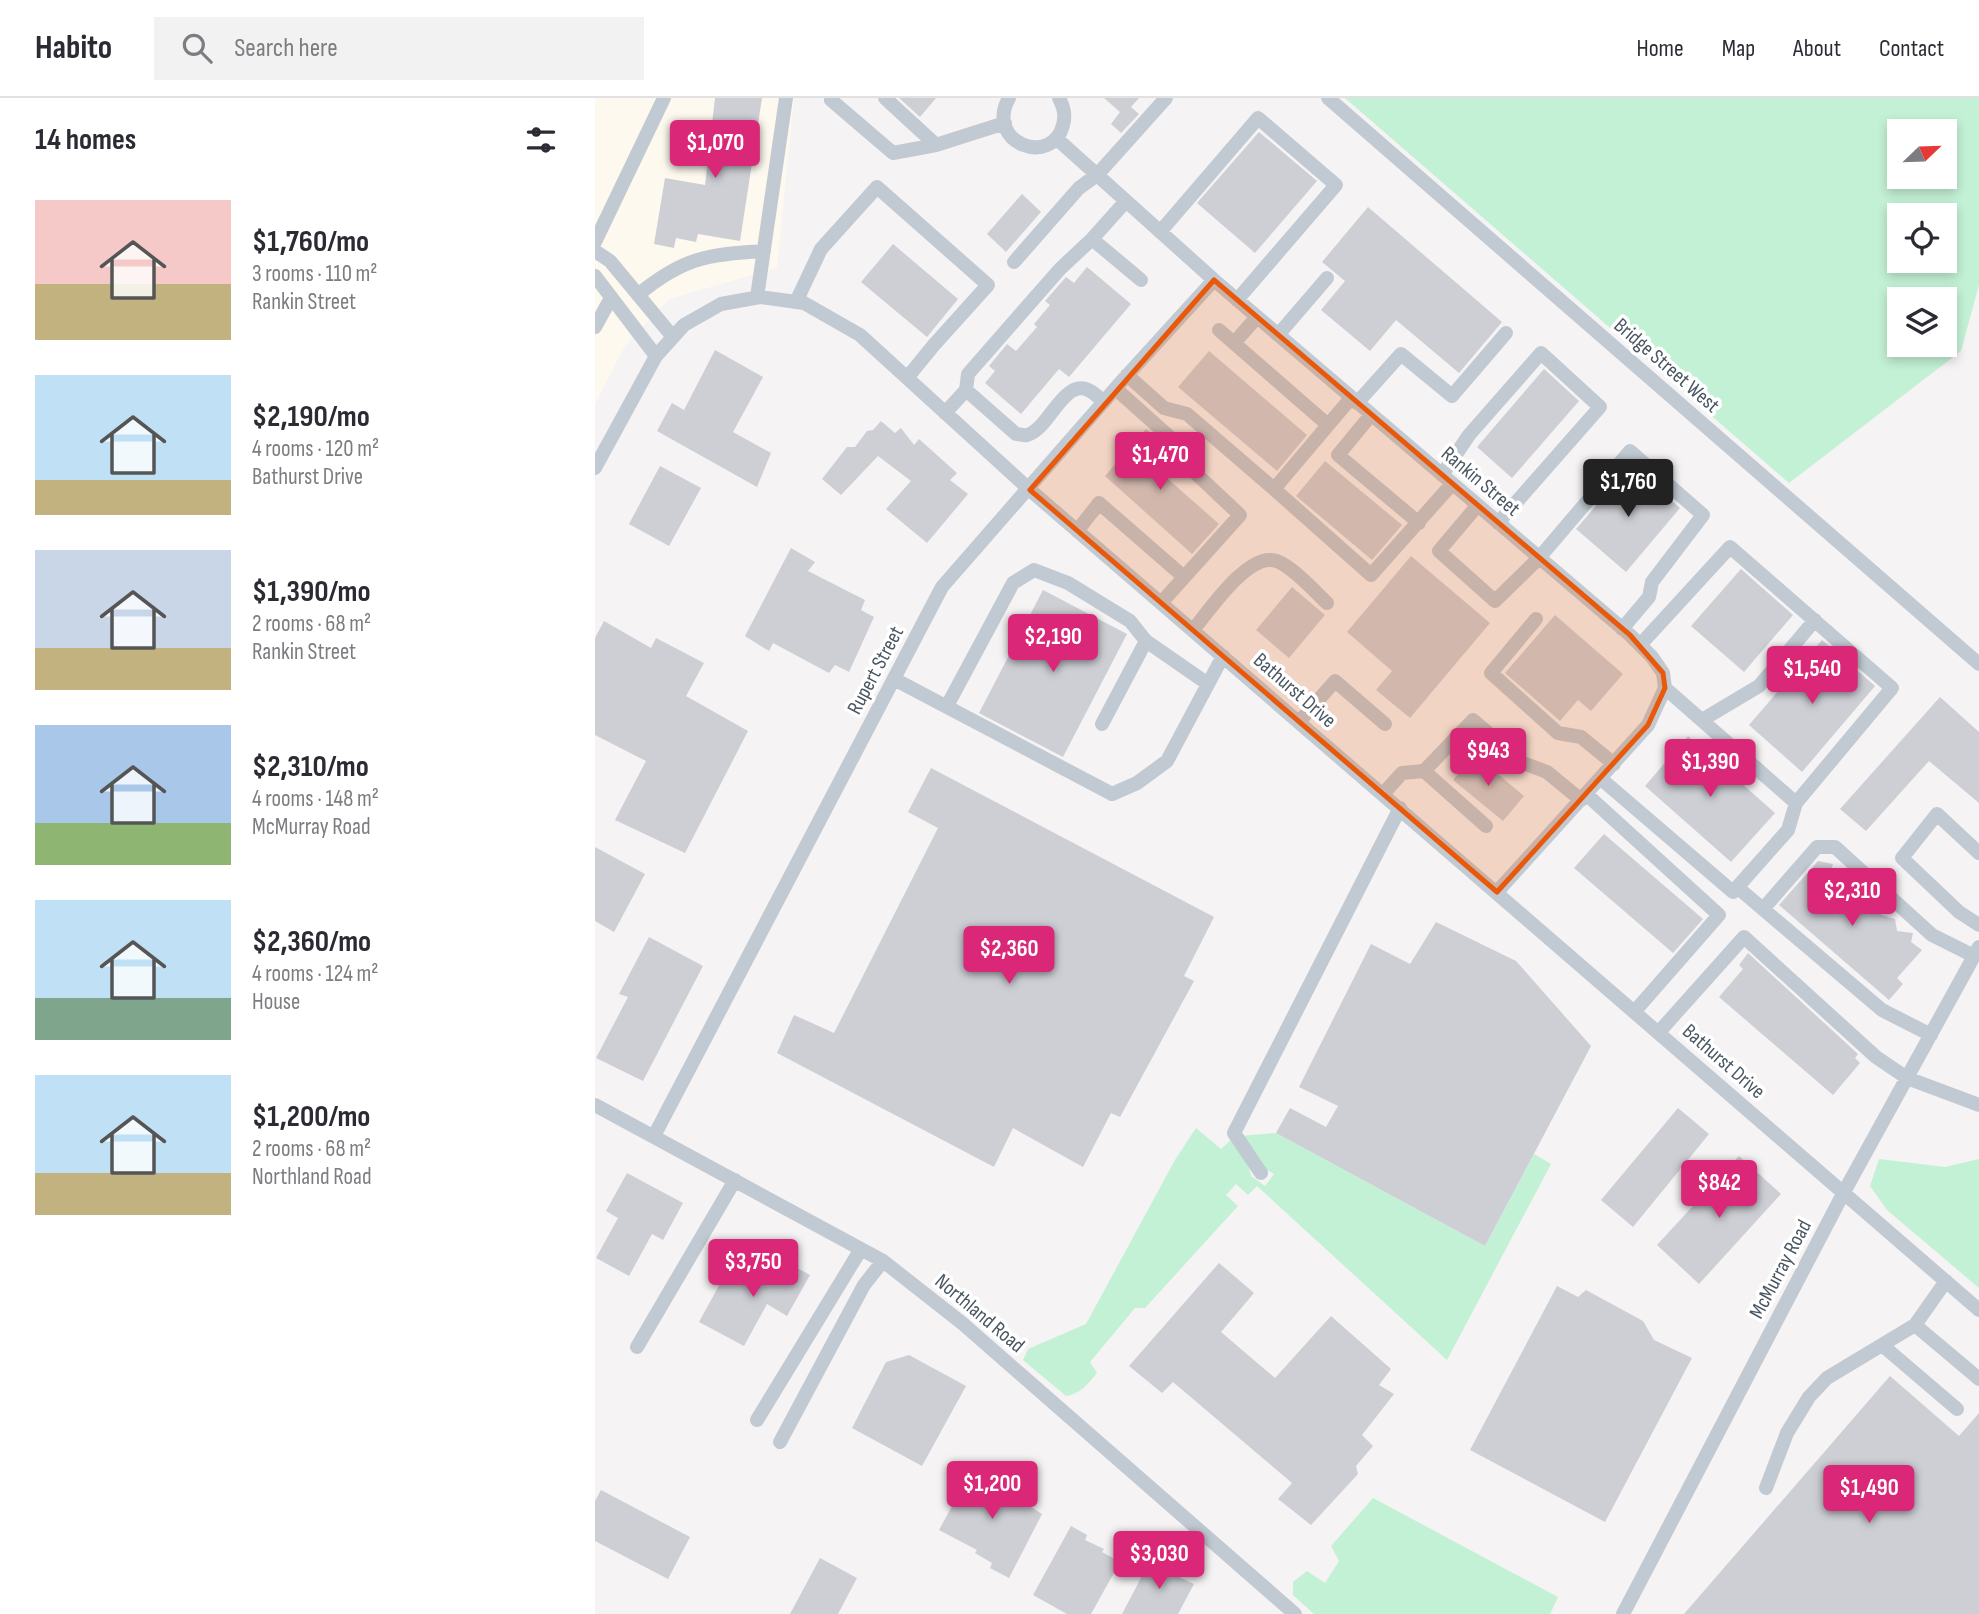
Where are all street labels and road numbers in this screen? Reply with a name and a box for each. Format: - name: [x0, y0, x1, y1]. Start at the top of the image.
- street label: Bridge Street West: [1609, 313, 1724, 418]
- street label: Rankin Street: [1436, 441, 1525, 522]
- street label: Rupert Street: [842, 622, 909, 718]
- street label: Bathurst Drive: [1248, 648, 1341, 733]
- street label: Bathurst Drive: [1677, 1019, 1770, 1104]
- street label: McMurray Road: [1744, 1216, 1817, 1323]
- street label: Northland Road: [930, 1269, 1030, 1358]

